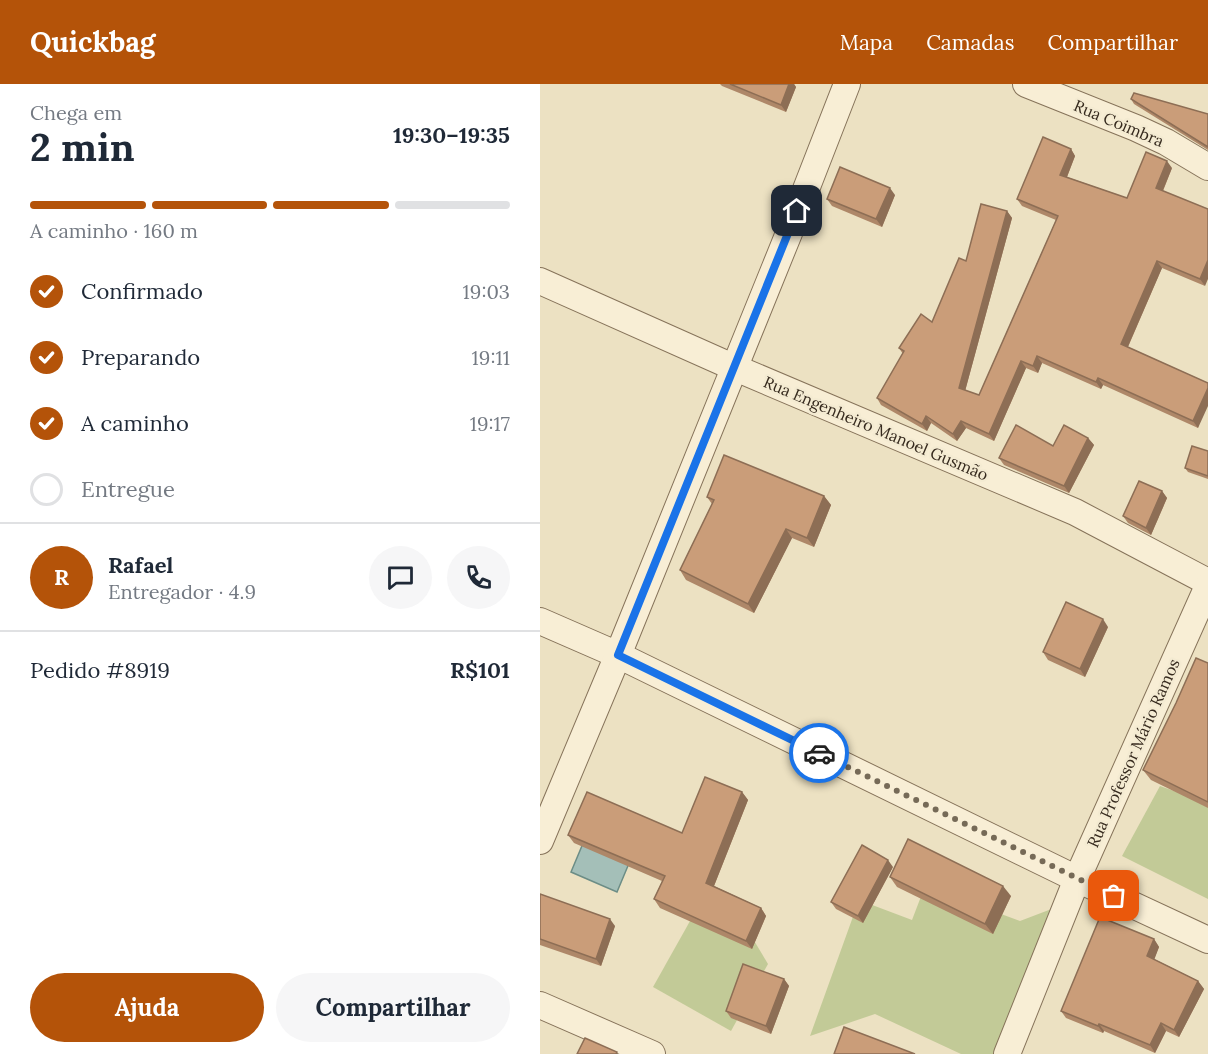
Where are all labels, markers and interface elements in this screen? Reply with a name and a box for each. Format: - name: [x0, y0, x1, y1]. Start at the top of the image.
- text: Quickbag: [30, 24, 155, 60]
- text: Mapa: [840, 29, 893, 56]
- text: Camadas: [926, 29, 1014, 56]
- text: Compartilhar: [1047, 29, 1178, 56]
- street label: Rua Coimbra: [1071, 95, 1167, 151]
- text: Chega em: [30, 100, 122, 125]
- text: 19:30–19:35: [393, 121, 510, 149]
- text: 2 min: [30, 122, 135, 172]
- pin: [771, 185, 822, 236]
- icon: home: [780, 194, 813, 227]
- text: A caminho · 160 m: [30, 218, 198, 243]
- icon: check: [30, 275, 63, 308]
- text: Confirmado: [81, 277, 203, 305]
- text: 19:03: [463, 279, 510, 304]
- icon: check: [30, 341, 63, 374]
- text: Preparando: [81, 343, 200, 371]
- text: 19:11: [472, 345, 510, 370]
- street label: Rua Engenheiro Manoel Gusmão: [761, 371, 991, 485]
- icon: check: [30, 407, 63, 440]
- text: A caminho: [81, 409, 189, 437]
- text: 19:17: [470, 411, 510, 436]
- text: Entregue: [81, 475, 175, 503]
- button: chat: [369, 546, 432, 609]
- button: phone: [447, 546, 510, 609]
- text: Rafael: [108, 551, 173, 579]
- text: R: [54, 563, 69, 591]
- text: Entregador · 4.9: [108, 579, 256, 604]
- text: Pedido #8919: [30, 656, 170, 684]
- text: R$101: [450, 656, 510, 684]
- street label: Rua Professor Mário Ramos: [1082, 656, 1184, 850]
- courier: [789, 723, 849, 783]
- icon: car: [803, 737, 836, 770]
- pin: [1088, 870, 1139, 921]
- icon: bag: [1097, 879, 1130, 912]
- button: Ajuda: [30, 973, 264, 1042]
- button: Compartilhar: [276, 973, 510, 1042]

